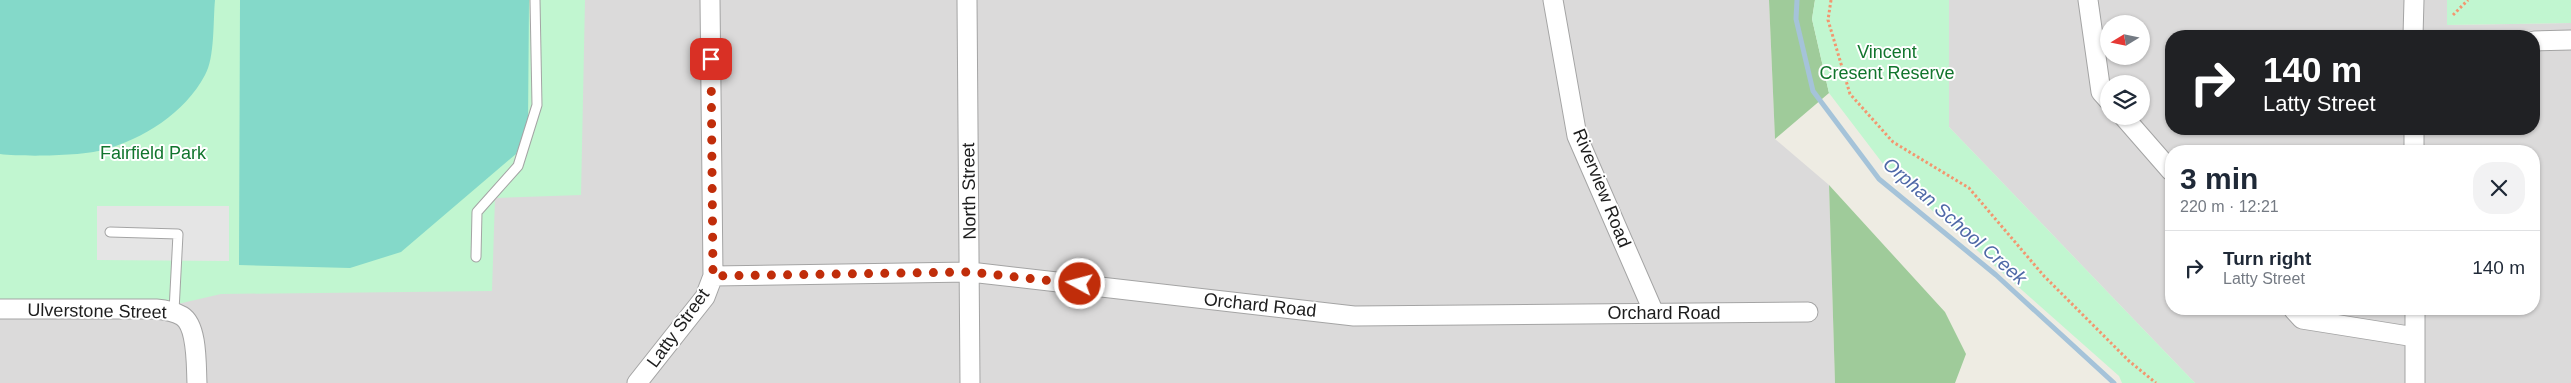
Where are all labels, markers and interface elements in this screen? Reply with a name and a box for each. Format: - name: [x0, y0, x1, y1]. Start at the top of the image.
- north arrow: [2100, 15, 2150, 65]
- map controls: [2100, 15, 2150, 125]
- pin: [690, 38, 732, 80]
- park label: Vincent Cresent Reserve: [1819, 42, 1955, 83]
- icon: arrive: [697, 45, 725, 73]
- icon: right: [2180, 50, 2245, 115]
- text: 140 m: [2263, 50, 2362, 89]
- button: layers: [2100, 75, 2150, 125]
- text: Latty Street: [2263, 91, 2376, 116]
- street label: Riverview Road: [1569, 126, 1635, 250]
- street label: North Street: [958, 142, 980, 240]
- park label: Fairfield Park: [100, 143, 207, 163]
- water label: Orphan School Creek: [1879, 153, 2032, 290]
- text: 3 min: [2180, 162, 2258, 195]
- button: close: [2473, 162, 2525, 214]
- text: 220 m · 12:21: [2180, 198, 2279, 215]
- text: Turn right: [2223, 248, 2311, 269]
- icon: right: [2180, 254, 2208, 282]
- position arrow: [1053, 257, 1105, 309]
- text: 140 m: [2472, 257, 2525, 278]
- text: Latty Street: [2223, 270, 2305, 287]
- street label: Latty Street: [643, 285, 713, 371]
- street label: Orchard Road: [1203, 289, 1317, 321]
- street label: Ulverstone Street: [27, 300, 167, 322]
- street label: Orchard Road: [1607, 303, 1721, 323]

